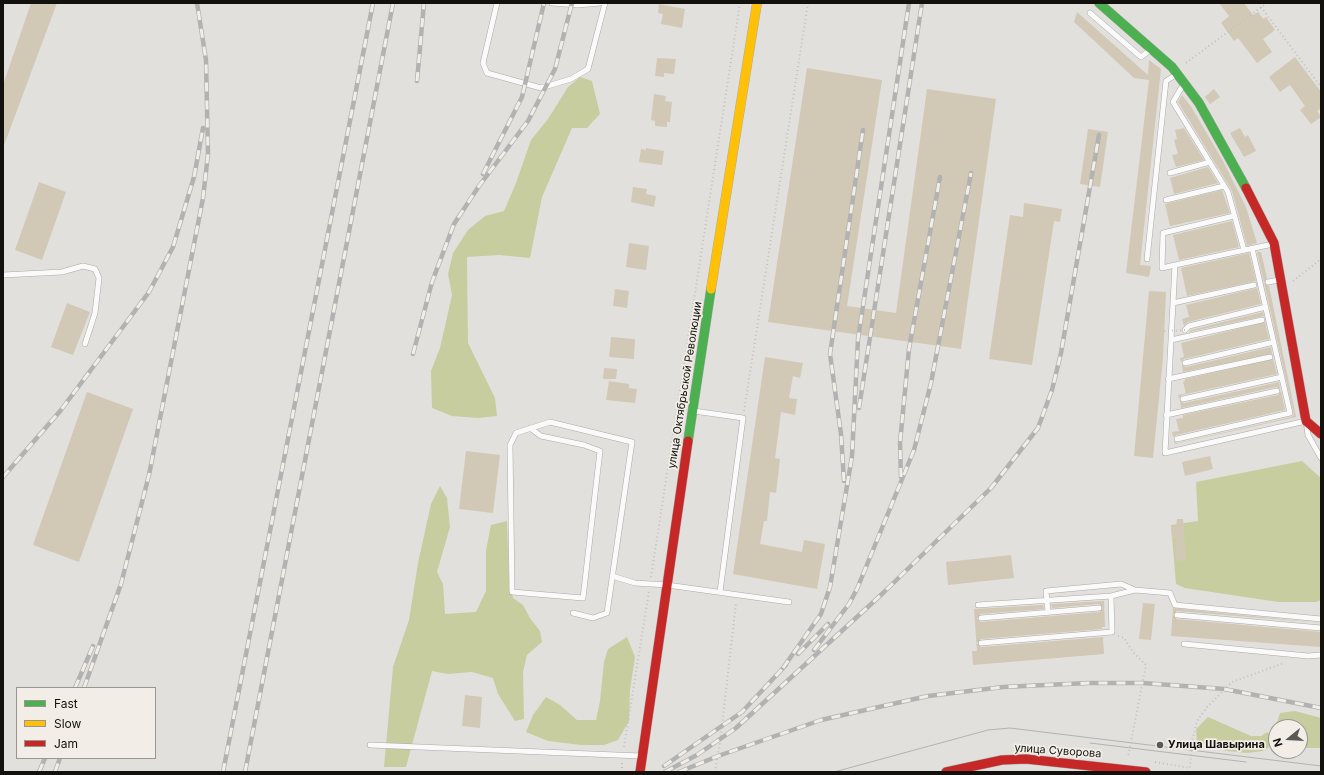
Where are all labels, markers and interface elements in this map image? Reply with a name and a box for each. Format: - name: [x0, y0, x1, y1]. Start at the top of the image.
- street label: улица Октябрьской Революции: [665, 301, 705, 469]
- legend: [16, 687, 156, 759]
- text: Fast: [54, 696, 78, 711]
- text: Slow: [54, 716, 81, 731]
- north arrow: [1268, 719, 1308, 759]
- text: Jam: [54, 736, 78, 751]
- text: N: [1270, 736, 1285, 749]
- place label: Улица Шавырина: [1168, 738, 1265, 752]
- marker: Улица Шавырина: [1155, 740, 1165, 750]
- street label: улица Суворова: [1014, 741, 1102, 761]

